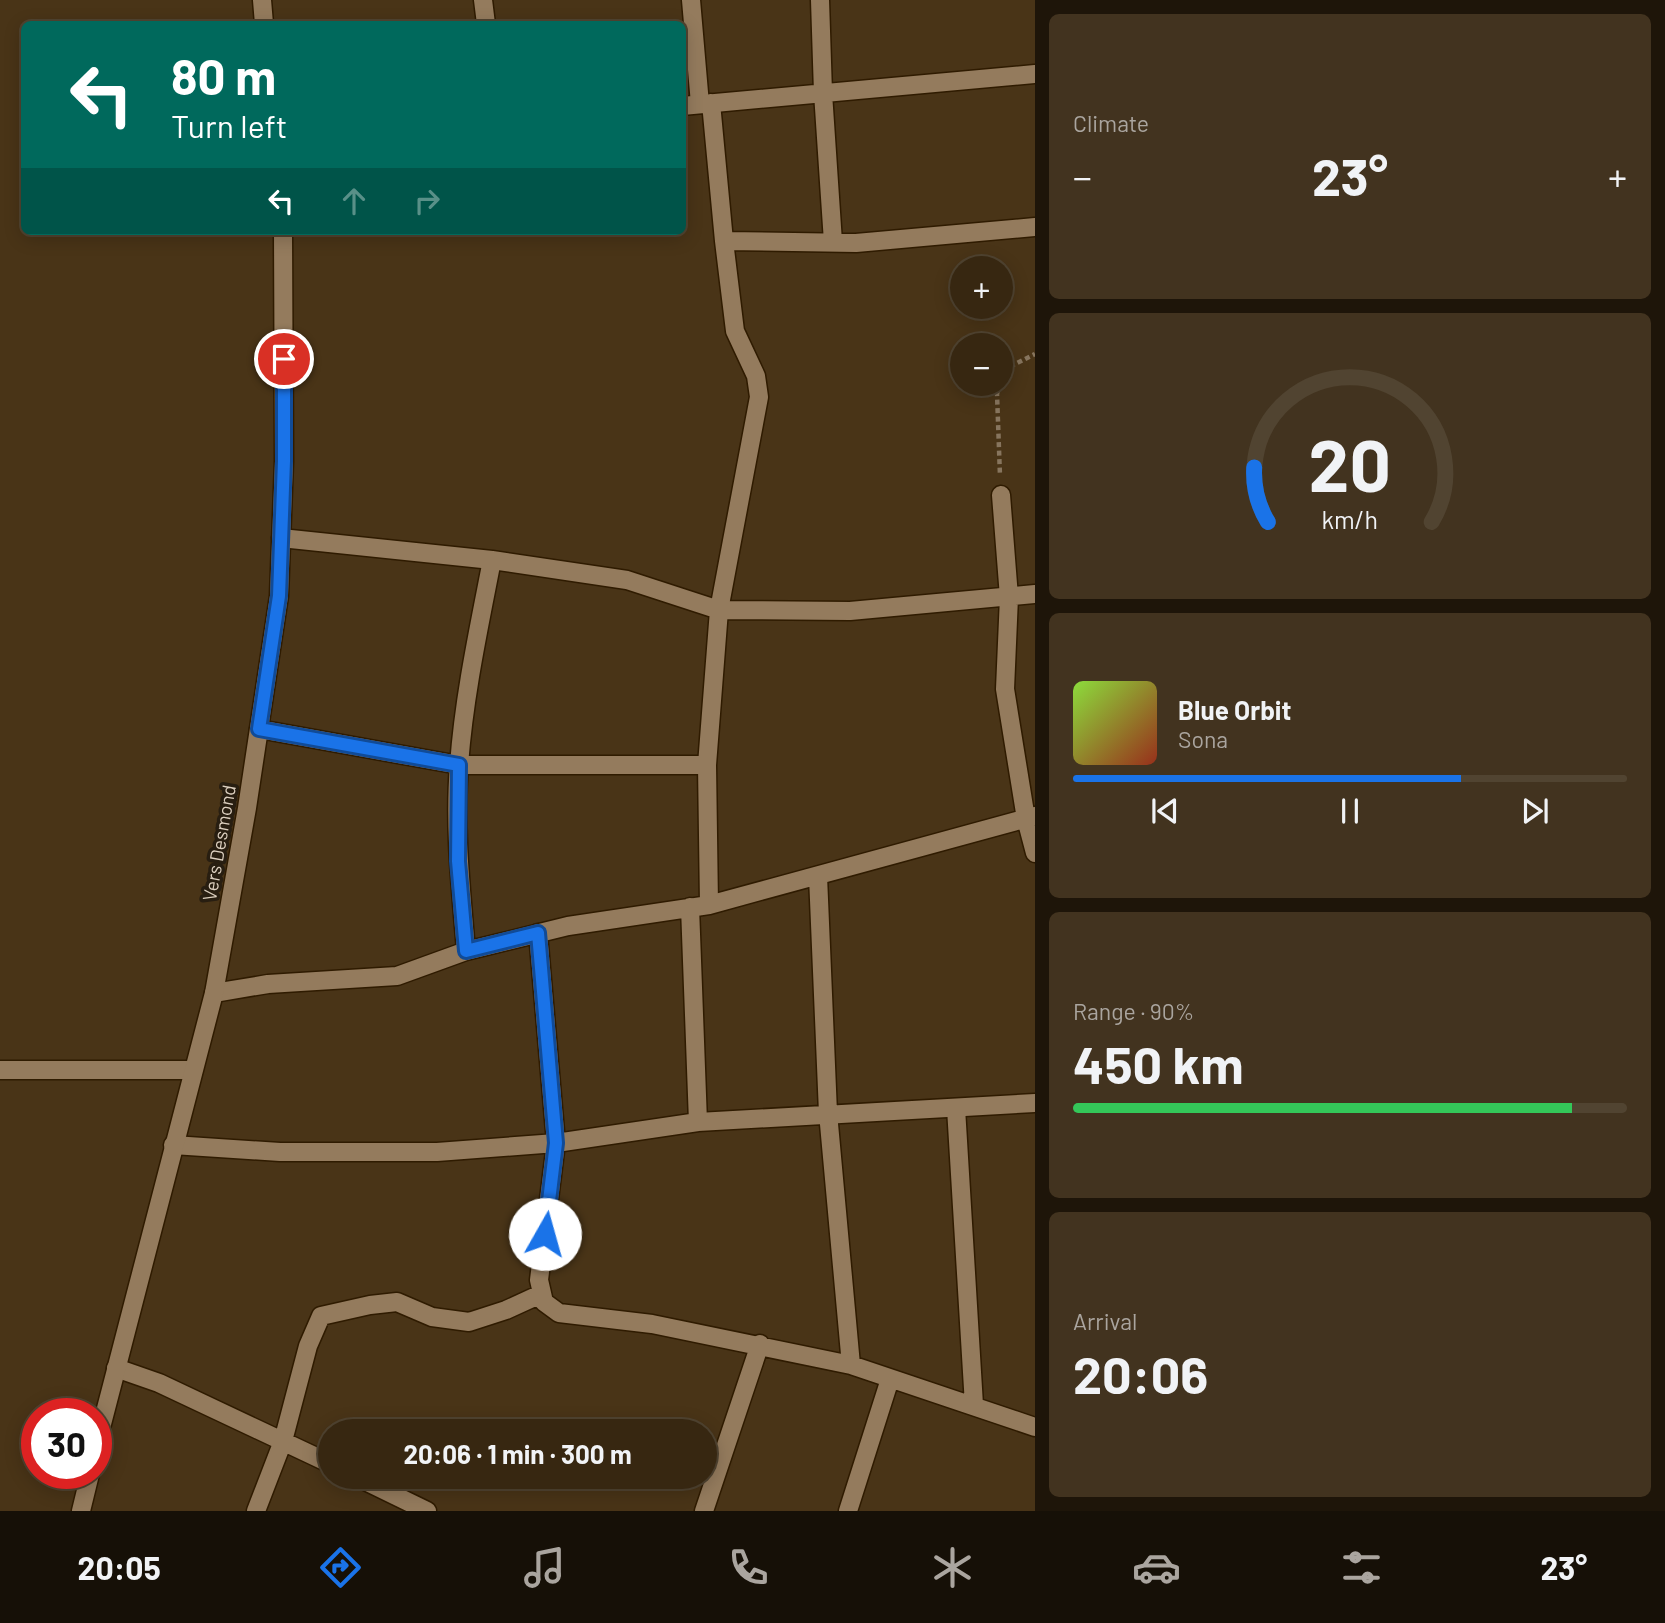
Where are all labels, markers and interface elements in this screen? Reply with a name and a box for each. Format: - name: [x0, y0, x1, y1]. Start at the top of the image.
- text: 80 m: [171, 46, 276, 105]
- icon: left: [56, 49, 147, 140]
- text: Turn left: [171, 106, 288, 144]
- text: Climate: [1073, 109, 1149, 137]
- text: 23°: [1312, 144, 1388, 206]
- text: −: [1073, 153, 1092, 199]
- text: +: [1608, 153, 1627, 199]
- icon: left: [262, 182, 300, 220]
- icon: ahead: [335, 182, 373, 220]
- icon: right: [408, 182, 446, 220]
- map controls: [950, 256, 1013, 396]
- button: +: [950, 256, 1013, 319]
- pin: [254, 329, 314, 389]
- button: −: [950, 333, 1013, 396]
- icon: arrive: [265, 340, 303, 378]
- text: 20: [1309, 420, 1391, 508]
- text: km/h: [1322, 504, 1378, 534]
- text: Blue Orbit: [1178, 694, 1291, 725]
- text: Sona: [1178, 725, 1228, 753]
- street label: Vers Desmond: [197, 783, 240, 903]
- icon: previous: [1146, 792, 1184, 830]
- icon: pause: [1331, 792, 1369, 830]
- icon: next: [1516, 792, 1554, 830]
- text: Range · 90%: [1073, 997, 1194, 1025]
- text: 450 km: [1073, 1032, 1244, 1094]
- position arrow: [508, 1197, 582, 1271]
- text: Arrival: [1073, 1307, 1137, 1335]
- text: 20:06: [1073, 1342, 1208, 1404]
- speed limit sign: 30: [21, 1398, 112, 1489]
- text: 20:06 · 1 min · 300 m: [403, 1438, 632, 1469]
- icon: directions: [316, 1543, 365, 1592]
- icon: music: [520, 1543, 569, 1592]
- icon: phone: [724, 1543, 773, 1592]
- icon: climate: [928, 1543, 977, 1592]
- icon: car: [1132, 1543, 1181, 1592]
- icon: filters: [1337, 1543, 1386, 1592]
- text: 20:05: [78, 1548, 161, 1586]
- text: 23°: [1541, 1548, 1587, 1586]

